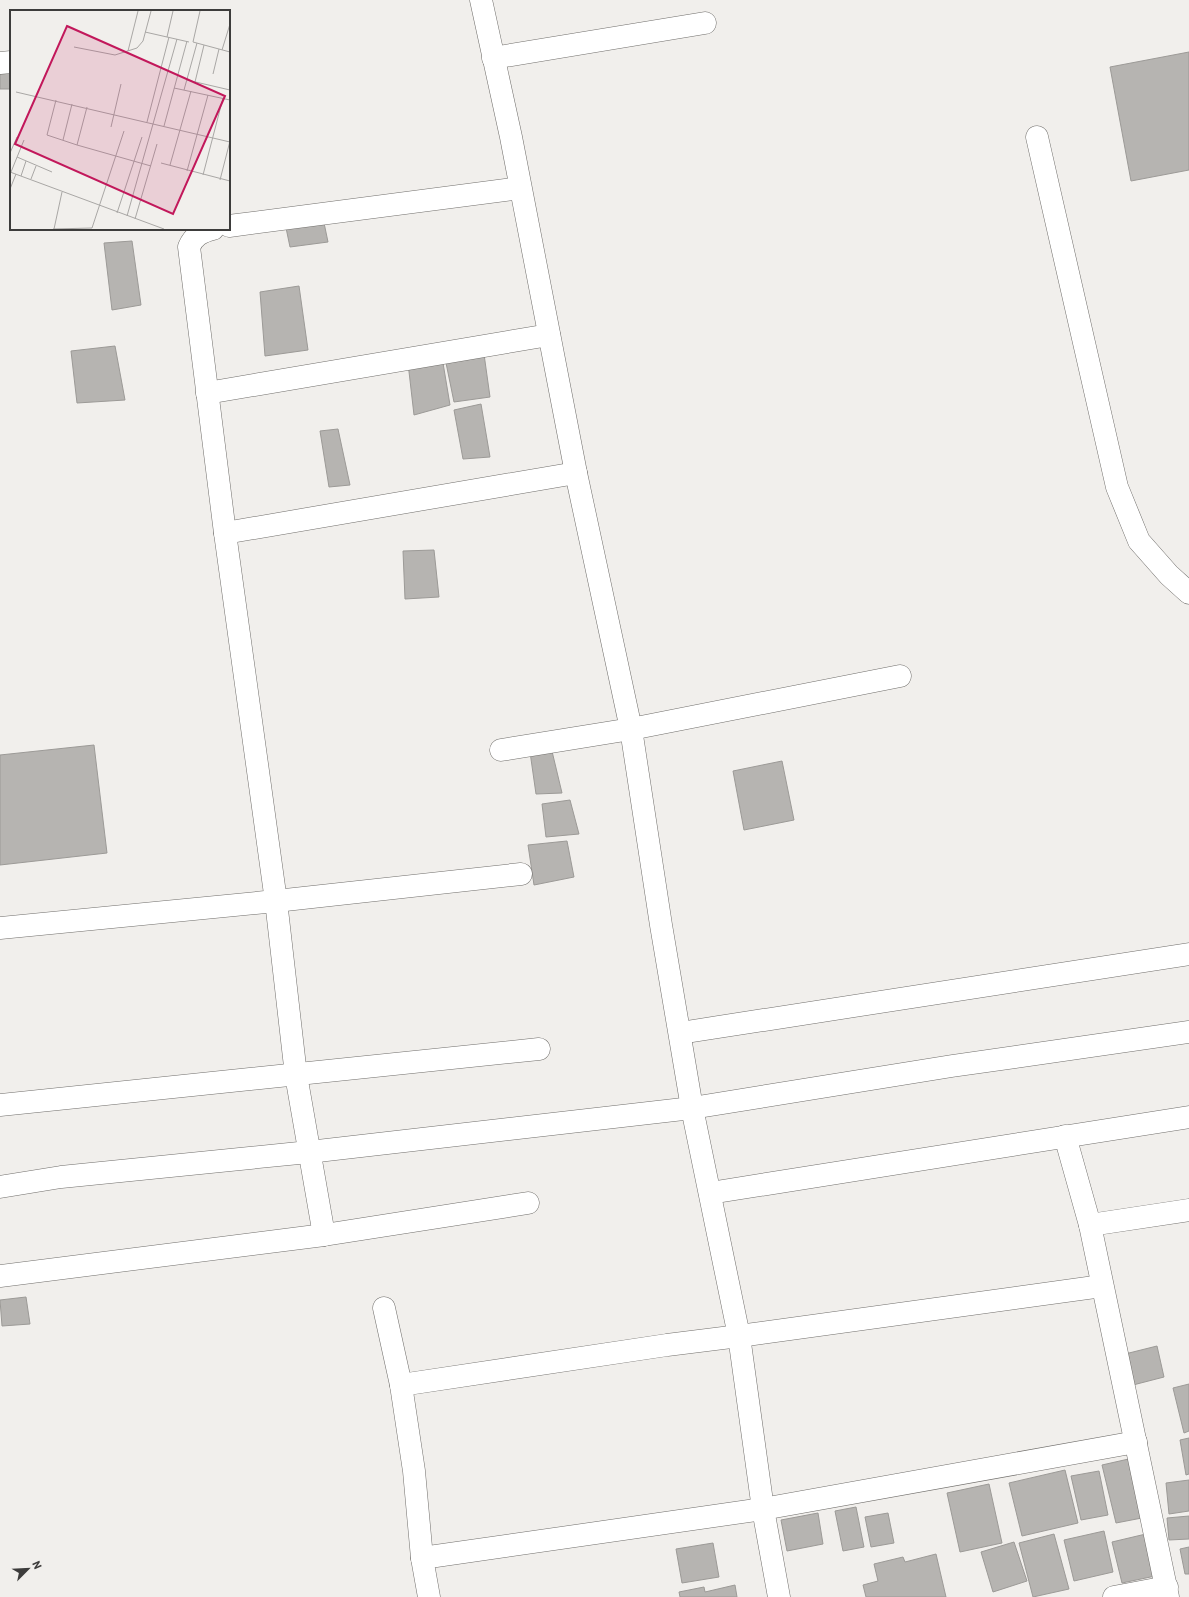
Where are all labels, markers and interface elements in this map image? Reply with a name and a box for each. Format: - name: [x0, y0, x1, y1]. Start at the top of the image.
- inset map: [10, 10, 230, 230]
- north arrow: [8, 1549, 48, 1589]
- text: N: [30, 1559, 45, 1571]

